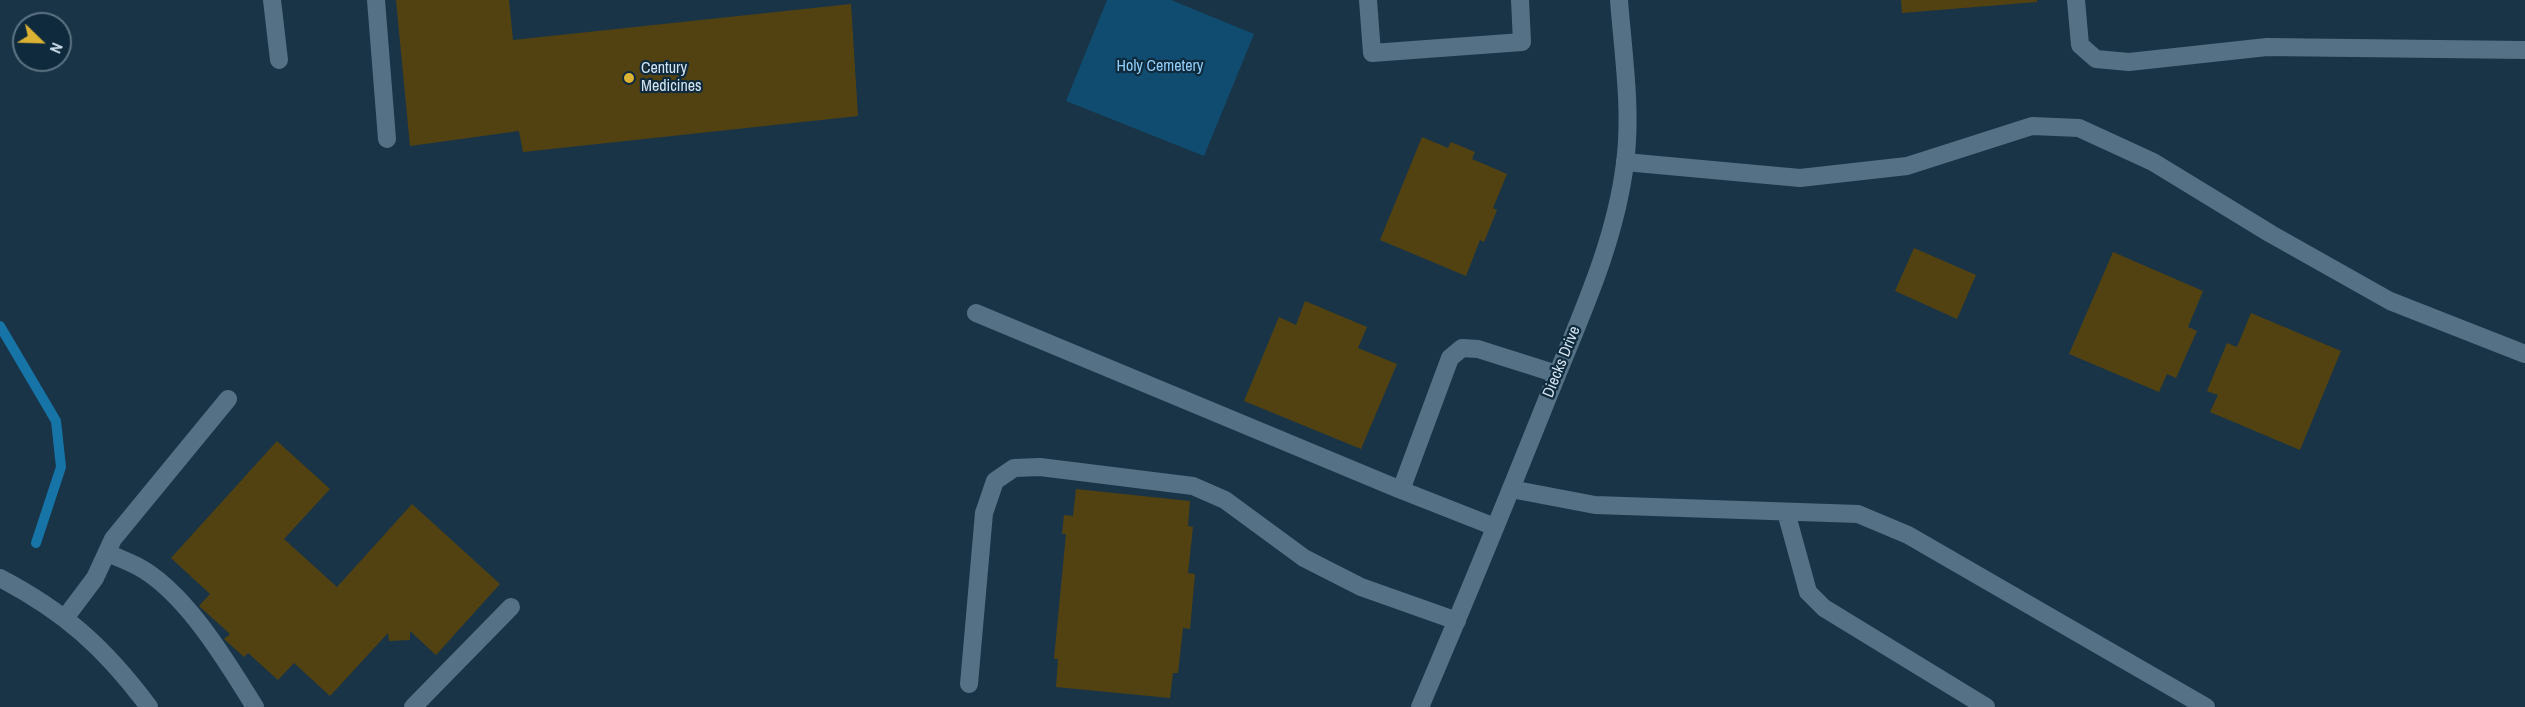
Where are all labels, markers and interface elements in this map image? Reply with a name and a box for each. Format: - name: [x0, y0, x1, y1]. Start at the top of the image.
- north arrow: [12, 12, 72, 72]
- text: N: [45, 40, 69, 57]
- park label: Holy Cemetery: [1117, 57, 1203, 77]
- place label: Century Medicines: [641, 59, 702, 97]
- marker: Century Medicines: [622, 71, 636, 85]
- street label: Diecks Drive: [1539, 324, 1585, 400]

